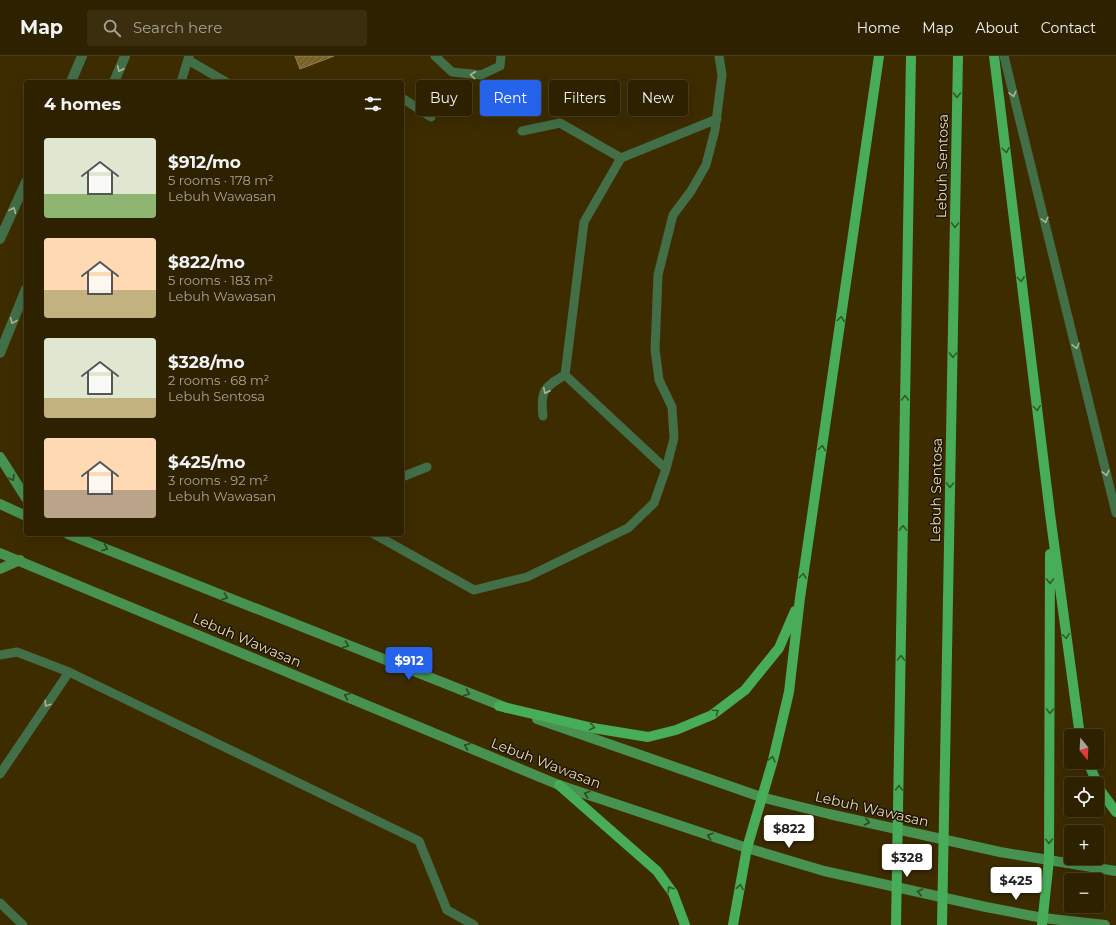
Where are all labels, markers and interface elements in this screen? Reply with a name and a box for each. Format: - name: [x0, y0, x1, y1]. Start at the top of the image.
- search box: [87, 10, 367, 46]
- text: Map: [20, 16, 63, 39]
- icon: search: [101, 17, 123, 39]
- text: Search here: [133, 18, 222, 37]
- text: Home: [857, 19, 900, 37]
- text: Map: [922, 19, 953, 37]
- text: About: [975, 19, 1019, 37]
- text: Contact: [1041, 19, 1096, 37]
- one-way arrow: [117, 65, 125, 72]
- one-way arrow: [470, 70, 476, 79]
- chip: Buy: [416, 80, 472, 116]
- chip: Rent: [480, 80, 541, 116]
- chip: Filters: [549, 80, 620, 116]
- chip: New: [628, 80, 688, 116]
- one-way arrow: [1009, 91, 1017, 97]
- one-way arrow: [953, 92, 962, 98]
- icon: filters: [362, 93, 384, 115]
- text: 4 homes: [44, 94, 121, 114]
- street label: Lebuh Sentosa: [932, 114, 952, 218]
- one-way arrow: [1001, 147, 1010, 153]
- text: $912/mo: [168, 152, 241, 172]
- icon: home: [76, 154, 124, 202]
- text: 5 rooms · 178 m²: [168, 172, 274, 188]
- text: Lebuh Wawasan: [168, 188, 276, 204]
- one-way arrow: [8, 207, 16, 215]
- one-way arrow: [1040, 216, 1049, 223]
- one-way arrow: [951, 222, 959, 228]
- text: $822/mo: [168, 252, 245, 272]
- icon: home: [76, 254, 124, 302]
- text: 5 rooms · 183 m²: [168, 272, 273, 288]
- one-way arrow: [1016, 276, 1025, 282]
- text: Lebuh Wawasan: [168, 288, 276, 304]
- one-way arrow: [836, 316, 845, 322]
- one-way arrow: [10, 317, 18, 325]
- one-way arrow: [1071, 343, 1079, 349]
- text: $328/mo: [168, 352, 245, 372]
- one-way arrow: [948, 352, 957, 358]
- icon: home: [76, 354, 124, 402]
- text: 2 rooms · 68 m²: [168, 372, 269, 388]
- one-way arrow: [543, 387, 550, 394]
- text: Lebuh Sentosa: [168, 388, 265, 404]
- one-way arrow: [901, 395, 909, 401]
- one-way arrow: [1032, 405, 1041, 411]
- street label: Lebuh Sentosa: [926, 438, 946, 542]
- one-way arrow: [817, 445, 826, 451]
- text: $425/mo: [168, 452, 246, 472]
- icon: home: [76, 454, 124, 502]
- one-way arrow: [1102, 469, 1110, 476]
- text: 3 rooms · 92 m²: [168, 472, 268, 488]
- one-way arrow: [8, 474, 15, 481]
- one-way arrow: [946, 482, 954, 488]
- text: Lebuh Wawasan: [168, 488, 276, 504]
- one-way arrow: [899, 525, 907, 531]
- one-way arrow: [101, 544, 108, 552]
- one-way arrow: [798, 573, 807, 579]
- one-way arrow: [1046, 578, 1054, 584]
- one-way arrow: [222, 592, 229, 600]
- street label: Lebuh Wawasan: [190, 609, 304, 671]
- one-way arrow: [1061, 633, 1070, 639]
- one-way arrow: [343, 640, 350, 648]
- pin: $912: [385, 647, 433, 681]
- text: $912: [394, 652, 424, 668]
- one-way arrow: [897, 655, 905, 661]
- one-way arrow: [464, 688, 471, 696]
- one-way arrow: [343, 693, 350, 701]
- one-way arrow: [45, 700, 52, 707]
- one-way arrow: [1046, 708, 1054, 714]
- one-way arrow: [712, 709, 719, 717]
- one-way arrow: [589, 723, 595, 731]
- north arrow: [1064, 729, 1104, 769]
- map controls: [1064, 729, 1104, 913]
- street label: Lebuh Wawasan: [488, 734, 604, 792]
- one-way arrow: [463, 743, 470, 751]
- one-way arrow: [768, 756, 776, 763]
- button: locate: [1064, 777, 1104, 817]
- one-way arrow: [894, 785, 903, 791]
- street label: Lebuh Wawasan: [813, 787, 931, 831]
- one-way arrow: [584, 791, 591, 799]
- pin: $822: [765, 815, 813, 849]
- one-way arrow: [864, 818, 870, 826]
- text: $822: [773, 820, 805, 836]
- button: +: [1064, 825, 1104, 865]
- one-way arrow: [707, 832, 714, 841]
- one-way arrow: [1045, 838, 1053, 844]
- pin: $328: [883, 844, 931, 878]
- text: $328: [891, 849, 923, 865]
- pin: $425: [992, 867, 1040, 901]
- text: $425: [1000, 872, 1032, 888]
- button: −: [1064, 873, 1104, 913]
- one-way arrow: [736, 884, 744, 890]
- one-way arrow: [667, 886, 675, 893]
- one-way arrow: [917, 889, 923, 897]

